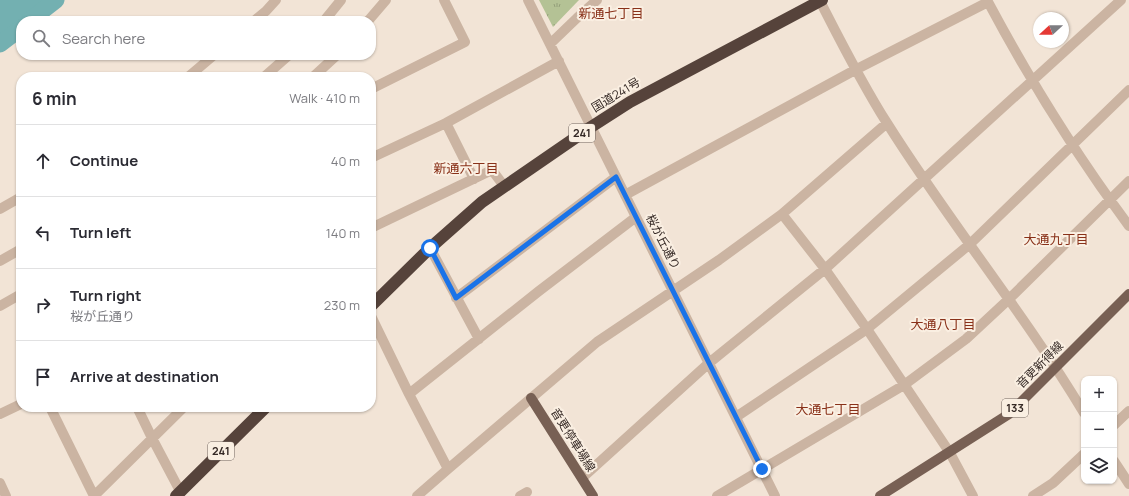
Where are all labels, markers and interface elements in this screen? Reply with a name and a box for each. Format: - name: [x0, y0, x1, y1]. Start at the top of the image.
- district label: 新通七丁目: [578, 4, 644, 22]
- north arrow: [1033, 12, 1069, 48]
- search box: [16, 16, 376, 60]
- icon: search: [30, 27, 52, 49]
- text: Search here: [62, 28, 145, 49]
- street label: 国道241号: [588, 73, 643, 116]
- text: 6 min: [32, 87, 77, 110]
- text: Walk · 410 m: [289, 89, 360, 107]
- road number: 241: [569, 124, 595, 142]
- icon: ahead: [32, 150, 54, 172]
- text: Continue: [70, 150, 138, 171]
- text: 40 m: [331, 152, 360, 170]
- district label: 新通六丁目: [433, 159, 499, 177]
- street label: 桜が丘通り: [642, 211, 685, 272]
- icon: left: [32, 222, 54, 244]
- text: Turn left: [70, 222, 132, 243]
- text: 140 m: [326, 224, 360, 242]
- district label: 大通九丁目: [1023, 230, 1089, 248]
- route start: [421, 239, 439, 257]
- text: Turn right: [70, 285, 141, 306]
- icon: right: [32, 294, 54, 316]
- text: 230 m: [324, 296, 360, 314]
- text: 桜が丘通り: [70, 307, 135, 325]
- district label: 大通八丁目: [910, 315, 976, 333]
- street label: 音更新得線: [1012, 337, 1067, 392]
- icon: arrive: [32, 366, 54, 388]
- text: Arrive at destination: [70, 366, 219, 387]
- map controls: [1081, 376, 1117, 484]
- button: +: [1081, 376, 1117, 412]
- road number: 133: [1002, 399, 1028, 417]
- district label: 大通七丁目: [795, 400, 861, 418]
- street label: 音更停車場線: [547, 405, 600, 475]
- button: −: [1081, 412, 1117, 448]
- road number: 241: [208, 442, 234, 460]
- button: layers: [1081, 448, 1117, 484]
- route end: [753, 460, 771, 478]

